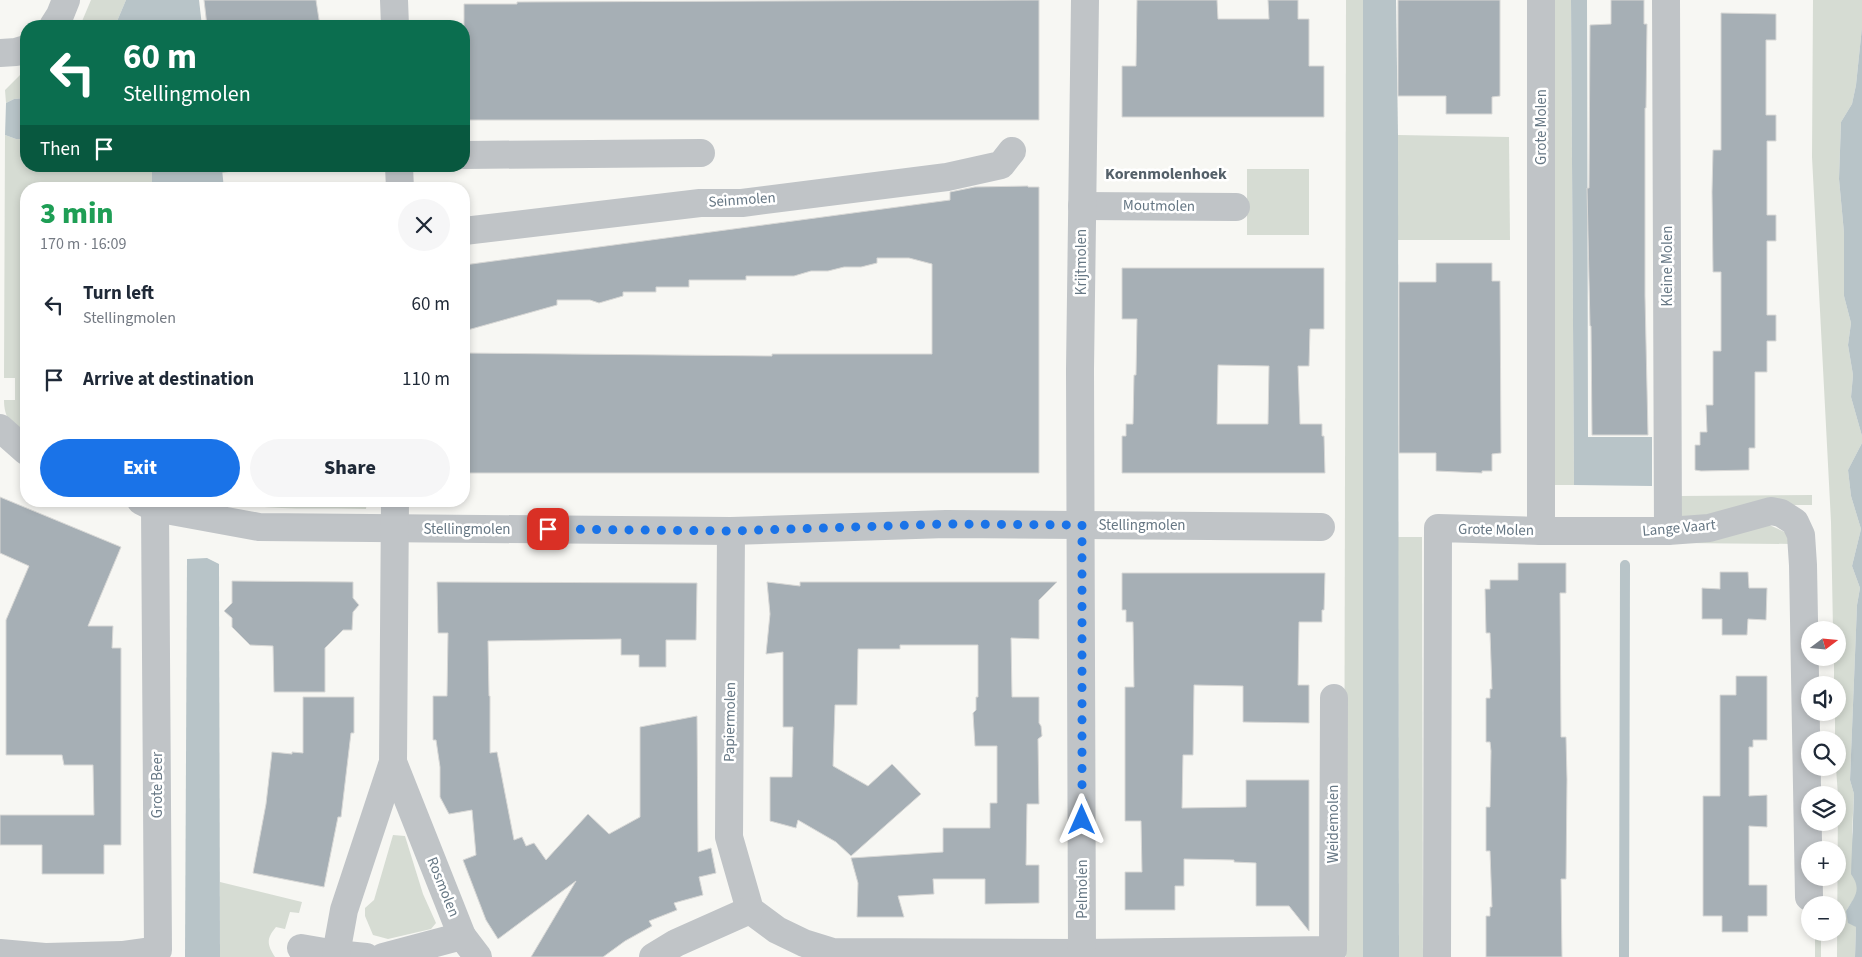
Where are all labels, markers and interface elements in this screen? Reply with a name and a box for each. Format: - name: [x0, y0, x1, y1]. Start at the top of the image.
- text: 60 m: [123, 32, 197, 82]
- icon: left: [40, 40, 105, 105]
- text: Stellingmolen: [123, 78, 251, 110]
- street label: Grote Molen: [1531, 89, 1552, 165]
- icon: arrive: [90, 135, 118, 163]
- text: Then: [40, 136, 80, 163]
- district label: Korenmolenhoek: [1105, 163, 1227, 185]
- street label: Seinmolen: [708, 187, 776, 213]
- text: 3 min: [40, 192, 114, 235]
- street label: Moutmolen: [1123, 195, 1195, 217]
- button: close: [398, 199, 450, 251]
- street label: Kleine Molen: [1657, 226, 1678, 306]
- street label: Krijtmolen: [1071, 229, 1092, 295]
- text: 170 m · 16:09: [40, 233, 127, 255]
- text: Turn left: [83, 280, 154, 307]
- icon: left: [40, 291, 68, 319]
- text: 60 m: [412, 291, 450, 318]
- text: Stellingmolen: [83, 307, 176, 329]
- icon: arrive: [40, 366, 68, 394]
- text: Arrive at destination: [83, 366, 254, 393]
- text: 110 m: [402, 366, 450, 393]
- button: Exit: [40, 439, 240, 497]
- button: Share: [250, 439, 450, 497]
- pin: [527, 508, 569, 550]
- street label: Lange Vaart: [1641, 514, 1717, 542]
- icon: arrive: [534, 515, 562, 543]
- street label: Stellingmolen: [1098, 515, 1186, 536]
- street label: Stellingmolen: [423, 519, 511, 540]
- street label: Grote Molen: [1458, 519, 1534, 541]
- north arrow: [1801, 621, 1846, 666]
- map controls: [1801, 621, 1846, 941]
- button: sound: [1801, 676, 1846, 721]
- street label: Papiermolen: [719, 682, 741, 762]
- button: search: [1801, 731, 1846, 776]
- street label: Grote Beer: [147, 751, 168, 818]
- street label: Weidemolen: [1323, 785, 1344, 863]
- button: layers: [1801, 786, 1846, 831]
- position arrow: [1055, 793, 1107, 845]
- button: +: [1801, 841, 1846, 886]
- street label: Rosmolen: [421, 854, 465, 920]
- street label: Pelmolen: [1072, 859, 1093, 919]
- button: −: [1801, 896, 1846, 941]

